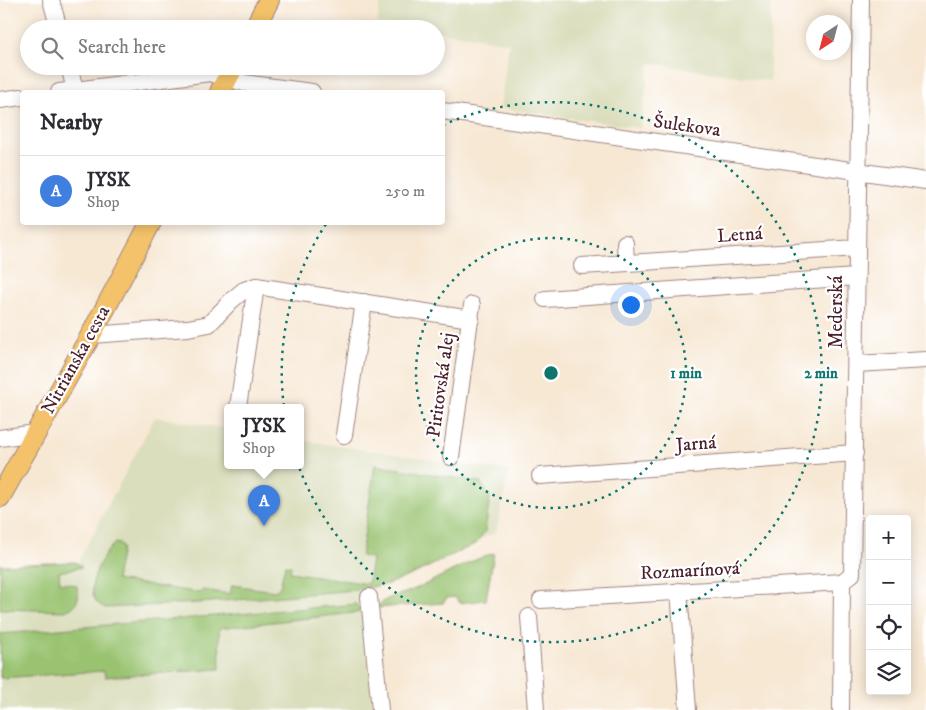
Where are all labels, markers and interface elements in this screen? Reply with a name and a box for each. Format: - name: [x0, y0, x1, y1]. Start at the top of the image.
- north arrow: [806, 15, 851, 60]
- search box: [20, 20, 445, 75]
- icon: search: [38, 34, 66, 62]
- text: Search here: [78, 36, 166, 59]
- street label: Šulekova: [652, 108, 722, 142]
- text: Nearby: [40, 110, 102, 136]
- text: JYSK: [87, 169, 130, 192]
- text: A: [51, 181, 61, 201]
- text: 250 m: [385, 181, 425, 201]
- text: Shop: [87, 192, 120, 212]
- street label: Letná: [716, 222, 764, 248]
- street label: Mederská: [825, 275, 848, 349]
- your location: [618, 292, 644, 318]
- street label: Nitrianska cesta: [37, 302, 115, 418]
- street label: Piritovská alej: [422, 331, 460, 439]
- centre of rings: [542, 364, 560, 382]
- text: 1 min: [670, 364, 702, 383]
- text: 2 min: [804, 364, 838, 383]
- popup: [224, 404, 304, 469]
- text: JYSK: [242, 415, 286, 438]
- street label: Jarná: [673, 431, 717, 457]
- text: Shop: [242, 438, 275, 458]
- pin: A: [248, 485, 280, 526]
- map controls: [866, 515, 911, 695]
- button: +: [866, 515, 911, 560]
- street label: Rozmarínová: [640, 557, 740, 585]
- button: −: [866, 560, 911, 605]
- button: locate: [866, 605, 911, 650]
- button: layers: [866, 650, 911, 695]

